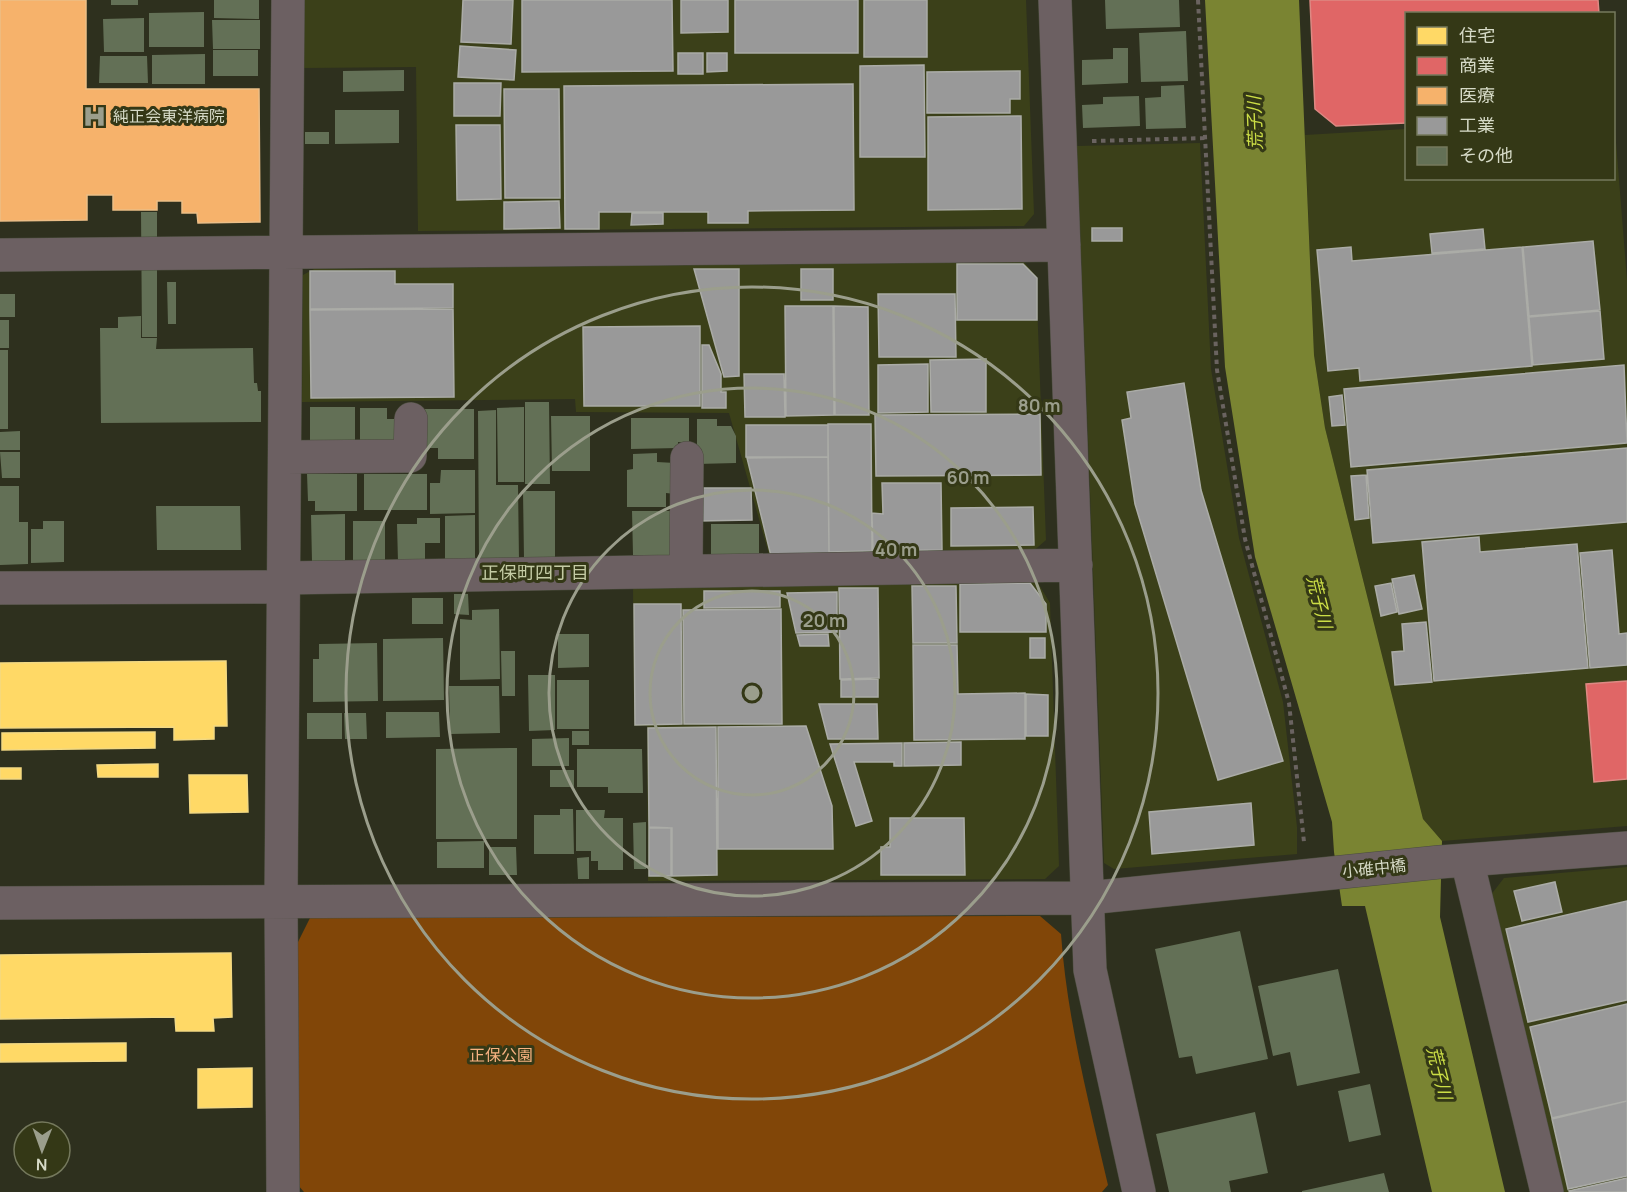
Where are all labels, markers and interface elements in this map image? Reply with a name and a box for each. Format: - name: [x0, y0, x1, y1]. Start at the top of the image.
- legend: [1405, 12, 1615, 180]
- text: 住宅: [1459, 23, 1495, 47]
- text: 商業: [1459, 53, 1495, 77]
- text: 医療: [1459, 83, 1495, 107]
- water label: 荒子川: [1241, 94, 1267, 150]
- hospital icon: 純正会東洋病院: [82, 103, 108, 129]
- place label: 純正会東洋病院: [113, 105, 225, 127]
- text: 工業: [1459, 113, 1495, 137]
- text: その他: [1459, 143, 1513, 167]
- text: 80 m: [1018, 393, 1060, 417]
- text: 60 m: [947, 465, 989, 489]
- text: 40 m: [875, 537, 917, 561]
- district label: 正保町四丁目: [481, 560, 589, 584]
- water label: 荒子川: [1302, 573, 1339, 633]
- text: 20 m: [803, 608, 845, 632]
- centre of rings: [742, 683, 762, 703]
- street label: 小碓中橋: [1341, 854, 1407, 882]
- park label: 正保公園: [469, 1044, 533, 1066]
- water label: 荒子川: [1422, 1044, 1459, 1104]
- north arrow: [12, 1120, 72, 1180]
- text: N: [36, 1154, 48, 1176]

